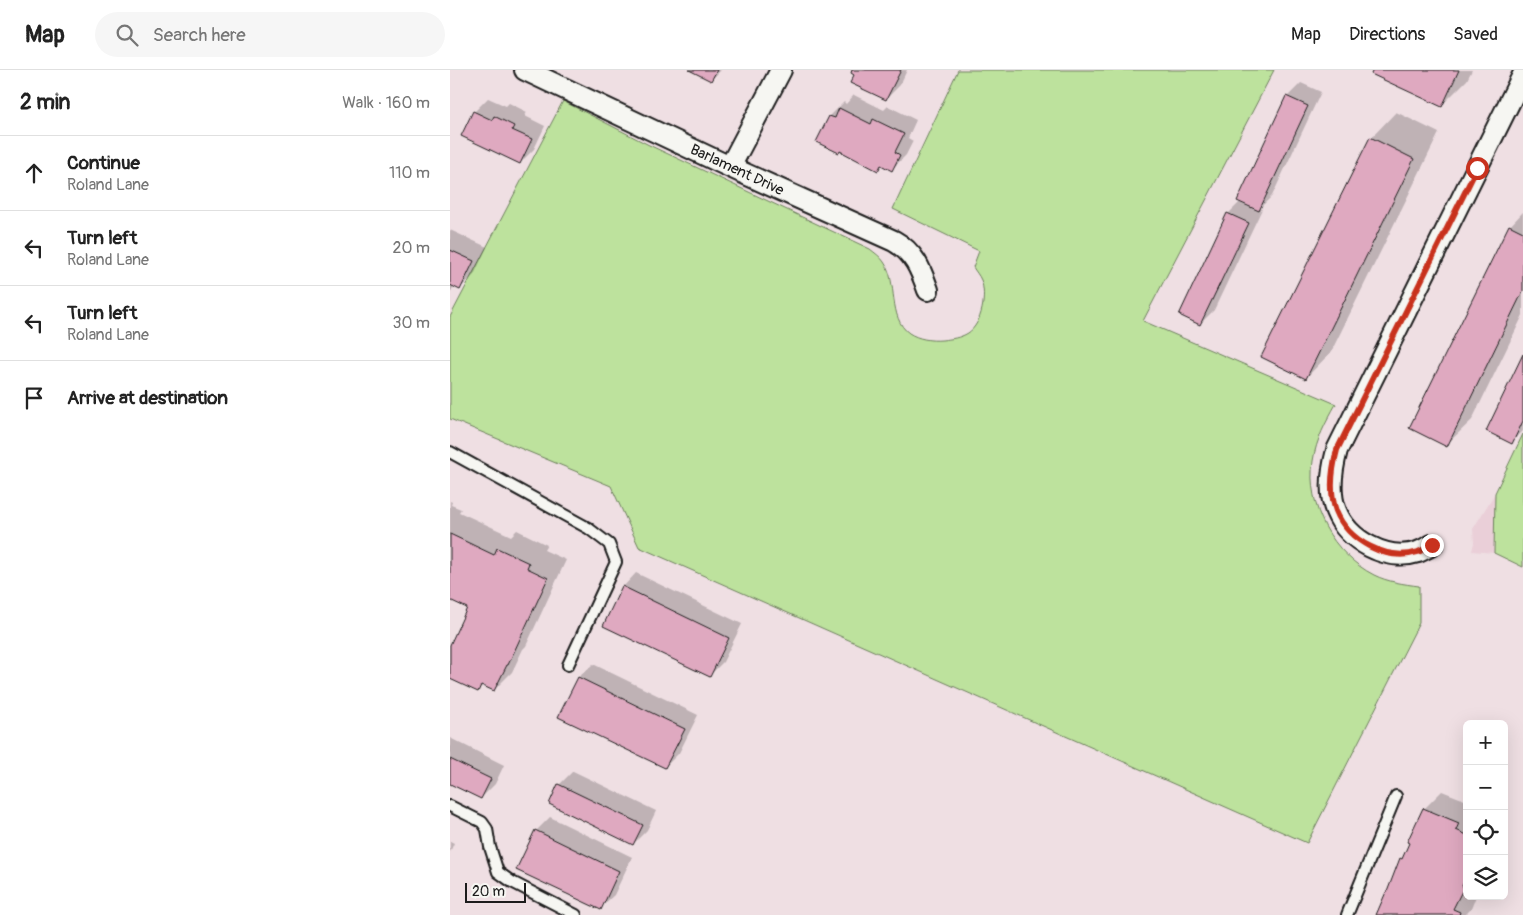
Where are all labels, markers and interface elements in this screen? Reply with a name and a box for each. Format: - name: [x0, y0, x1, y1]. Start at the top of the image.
- search box: [95, 12, 445, 57]
- text: Map: [25, 20, 65, 49]
- icon: search: [113, 21, 141, 49]
- text: Search here: [153, 23, 246, 47]
- text: Map: [1291, 23, 1321, 46]
- text: Directions: [1349, 23, 1425, 46]
- text: Saved: [1453, 23, 1498, 46]
- text: 2 min: [20, 89, 70, 116]
- text: Walk · 160 m: [342, 93, 430, 113]
- street label: Barlament Drive: [687, 140, 788, 200]
- text: Continue: [67, 151, 140, 175]
- route start: [1466, 157, 1489, 180]
- icon: ahead: [20, 159, 48, 187]
- text: 110 m: [389, 163, 430, 183]
- text: Roland Lane: [67, 175, 149, 195]
- text: Turn left: [67, 226, 137, 250]
- icon: left: [20, 234, 48, 262]
- text: 20 m: [392, 238, 430, 258]
- text: Roland Lane: [67, 250, 149, 270]
- text: Turn left: [67, 301, 137, 325]
- icon: left: [20, 309, 48, 337]
- text: 30 m: [392, 313, 430, 333]
- text: Roland Lane: [67, 325, 149, 345]
- icon: arrive: [20, 384, 48, 412]
- text: Arrive at destination: [67, 386, 228, 410]
- route end: [1421, 534, 1444, 557]
- map controls: [1463, 720, 1508, 900]
- button: +: [1463, 720, 1508, 765]
- button: −: [1463, 765, 1508, 810]
- button: locate: [1463, 810, 1508, 855]
- button: layers: [1463, 855, 1508, 900]
- scale bar: [465, 880, 526, 903]
- text: 20 m: [472, 883, 505, 900]

